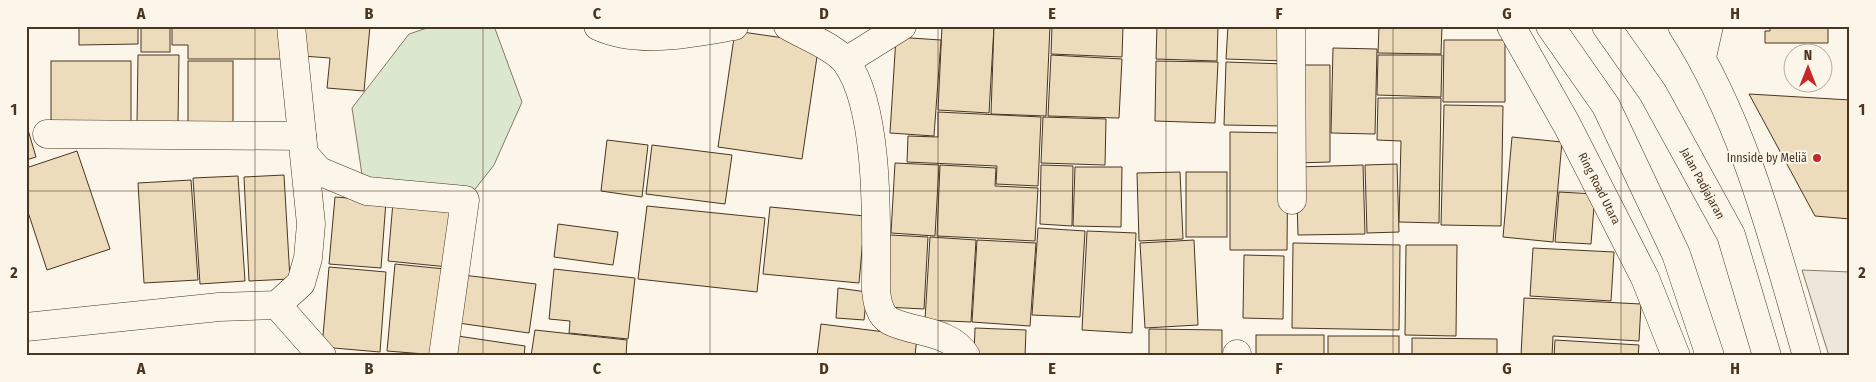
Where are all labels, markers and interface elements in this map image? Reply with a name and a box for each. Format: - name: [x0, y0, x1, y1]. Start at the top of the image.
- text: A: [136, 4, 146, 23]
- text: B: [365, 4, 374, 23]
- text: C: [593, 4, 602, 23]
- text: D: [819, 4, 829, 23]
- text: E: [1048, 4, 1056, 23]
- text: F: [1275, 4, 1283, 23]
- text: G: [1502, 4, 1512, 23]
- text: H: [1730, 4, 1740, 23]
- north arrow: [1784, 42, 1834, 92]
- text: N: [1804, 47, 1812, 64]
- text: 1: [11, 100, 17, 119]
- text: 1: [1859, 100, 1865, 119]
- street label: Jalan Padjajaran: [1678, 145, 1728, 221]
- street label: Ring Road Utara: [1575, 150, 1624, 227]
- place label: Innside by Meliã: [1727, 151, 1807, 165]
- marker: Innside by Meliã: [1811, 152, 1823, 164]
- text: 2: [9, 263, 18, 282]
- text: 2: [1857, 263, 1866, 282]
- text: A: [136, 359, 146, 378]
- text: B: [365, 359, 374, 378]
- text: C: [593, 359, 602, 378]
- text: D: [819, 359, 829, 378]
- text: E: [1048, 359, 1056, 378]
- text: F: [1275, 359, 1283, 378]
- text: G: [1502, 359, 1512, 378]
- text: H: [1730, 359, 1740, 378]

